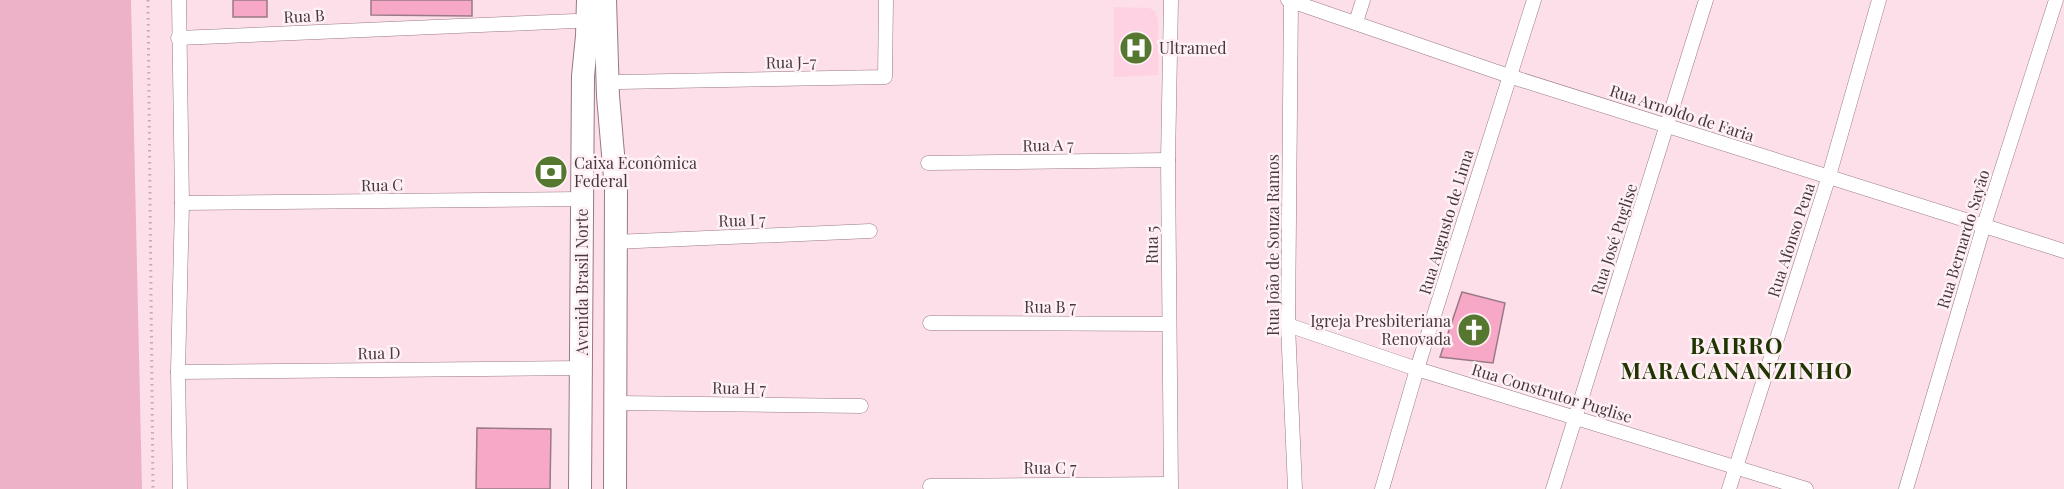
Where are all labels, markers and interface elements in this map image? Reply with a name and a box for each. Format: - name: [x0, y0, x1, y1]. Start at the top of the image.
- street label: Rua B: [283, 4, 325, 27]
- hospital icon: Ultramed: [1118, 30, 1154, 66]
- place label: Ultramed: [1159, 37, 1227, 58]
- street label: Rua J-7: [765, 51, 817, 72]
- street label: Rua Arnoldo de Faria: [1607, 79, 1757, 146]
- street label: Rua A 7: [1022, 134, 1074, 155]
- street label: Rua Augusto de Lima: [1413, 147, 1478, 297]
- place label: Caixa Econômica Federal: [574, 152, 697, 191]
- bank icon: Caixa Econômica Federal: [533, 154, 569, 190]
- street label: Rua João de Souza Ramos: [1262, 154, 1283, 336]
- street label: Rua Bernardo Sayão: [1931, 167, 1994, 311]
- street label: Rua C: [361, 174, 403, 195]
- street label: Rua José Puglise: [1586, 180, 1641, 297]
- street label: Rua Afonso Pena: [1762, 180, 1819, 300]
- street label: Avenida Brasil Norte: [571, 208, 592, 357]
- street label: Rua I 7: [718, 208, 767, 231]
- street label: Rua 5: [1141, 226, 1162, 264]
- street label: Rua B 7: [1024, 296, 1076, 317]
- place label: Igreja Presbiteriana Renovada: [1310, 310, 1451, 349]
- church icon: Igreja Presbiteriana Renovada: [1456, 312, 1492, 348]
- district label: BAIRRO MARACANANZINHO: [1620, 330, 1854, 385]
- street label: Rua D: [357, 342, 401, 363]
- street label: Rua Construtor Puglise: [1469, 358, 1635, 427]
- street label: Rua H 7: [712, 377, 767, 398]
- street label: Rua C 7: [1024, 457, 1077, 478]

